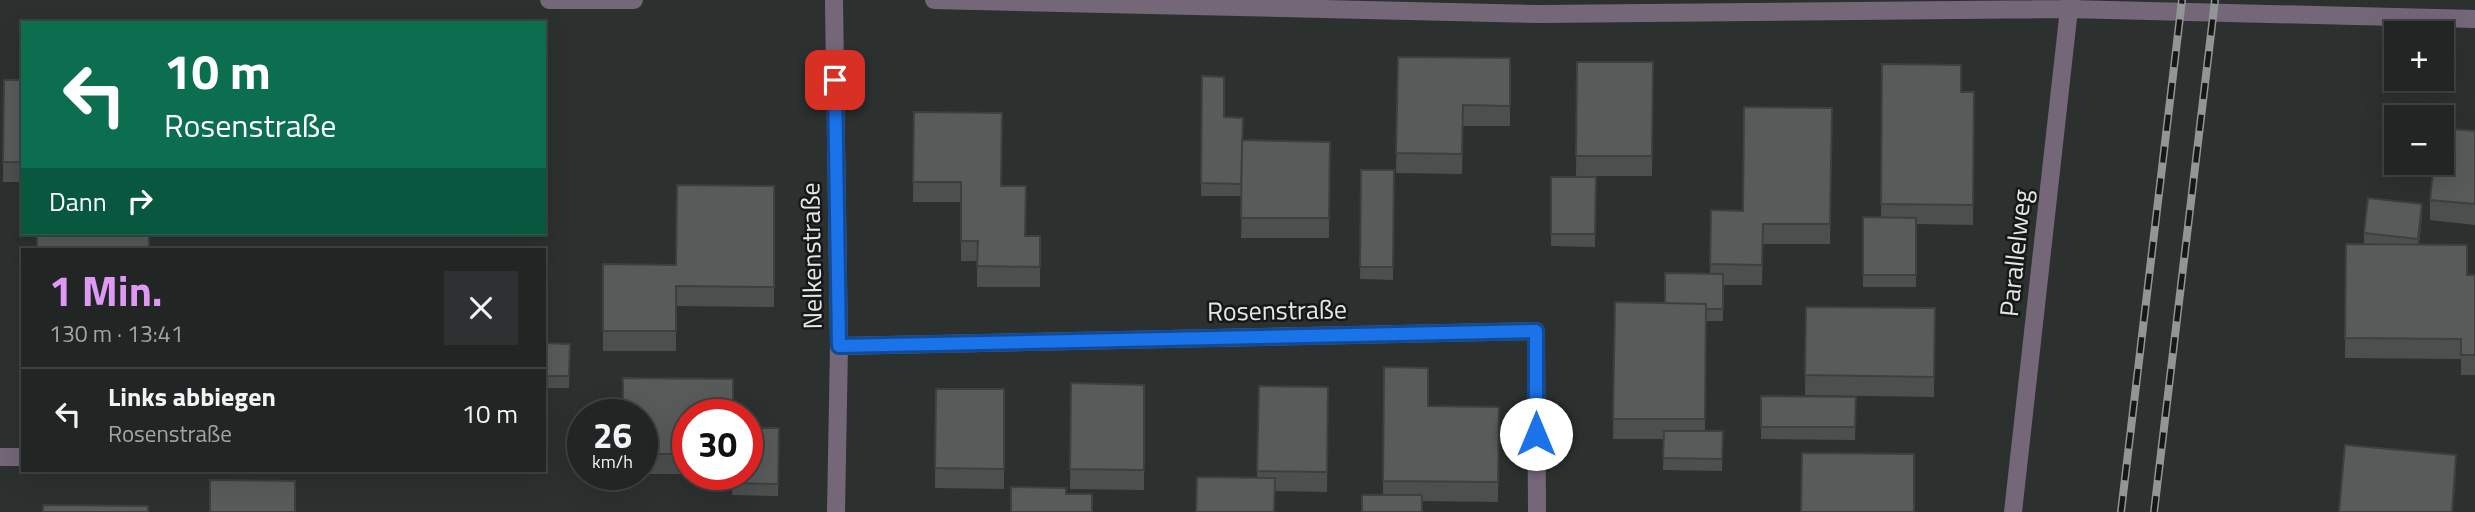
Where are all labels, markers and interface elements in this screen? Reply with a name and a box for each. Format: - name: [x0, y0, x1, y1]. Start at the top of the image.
- map controls: [2384, 21, 2454, 175]
- button: +: [2384, 21, 2454, 91]
- text: 10 m: [164, 33, 271, 108]
- icon: left: [49, 49, 140, 140]
- pin: [805, 50, 865, 110]
- icon: arrive: [816, 61, 854, 99]
- text: Rosenstraße: [164, 101, 336, 149]
- button: −: [2384, 105, 2454, 175]
- text: Dann: [49, 182, 107, 221]
- icon: right: [121, 182, 159, 220]
- street label: Nelkenstraße: [790, 182, 832, 330]
- street label: Parallelweg: [1989, 187, 2041, 319]
- text: 1 Min.: [49, 258, 163, 322]
- button: close: [444, 271, 518, 345]
- street label: Rosenstraße: [1207, 289, 1347, 331]
- text: 130 m · 13:41: [49, 316, 184, 351]
- text: Links abbiegen: [108, 377, 276, 416]
- text: 10 m: [461, 394, 518, 433]
- icon: left: [49, 395, 87, 433]
- position arrow: [1499, 397, 1573, 471]
- speed limit sign: 30: [672, 399, 763, 490]
- text: 26: [593, 408, 632, 462]
- text: Rosenstraße: [108, 416, 232, 451]
- text: km/h: [592, 448, 633, 475]

